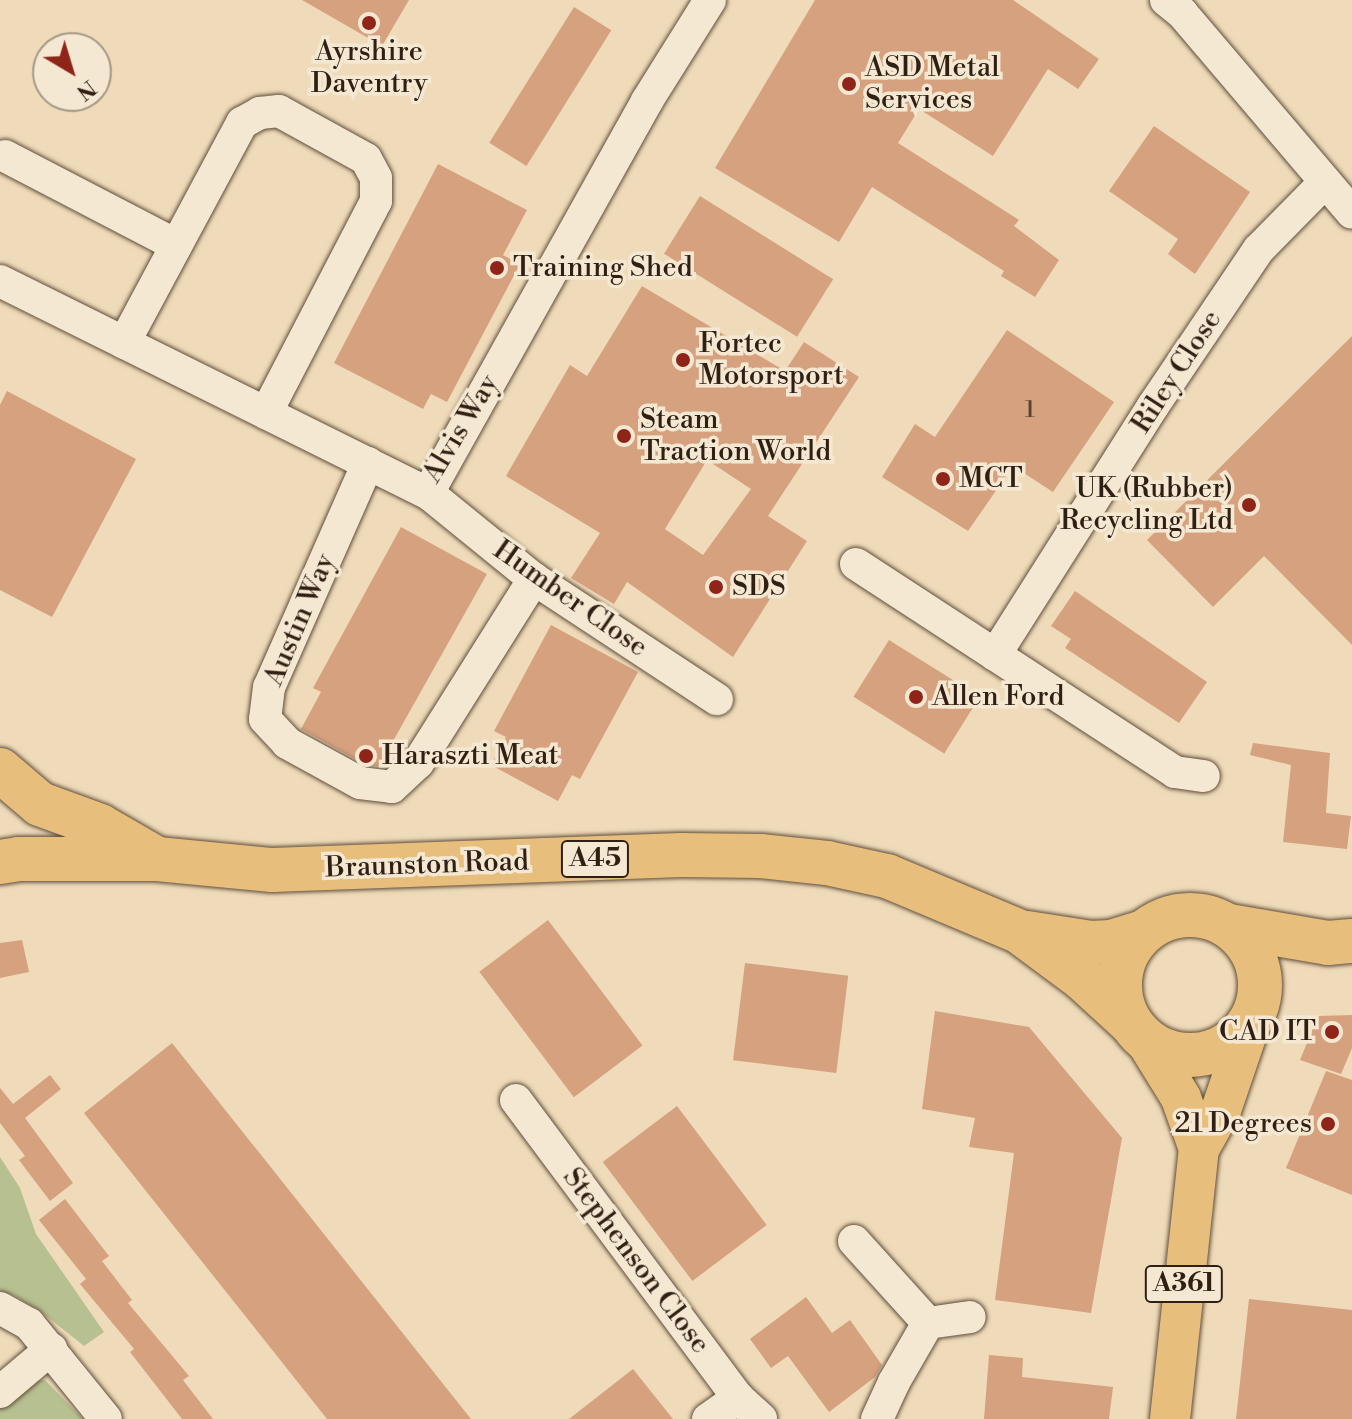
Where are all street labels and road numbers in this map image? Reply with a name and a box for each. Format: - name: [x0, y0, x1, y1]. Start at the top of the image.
- street label: Riley Close: [1125, 304, 1229, 440]
- street label: Alvis Way: [416, 369, 506, 489]
- street label: Humber Close: [486, 533, 654, 665]
- street label: Austin Way: [257, 549, 343, 691]
- road number: A45: [559, 837, 631, 881]
- street label: Braunston Road: [325, 845, 529, 885]
- street label: Stephenson Close: [555, 1162, 717, 1360]
- road number: A361: [1144, 1262, 1224, 1306]

